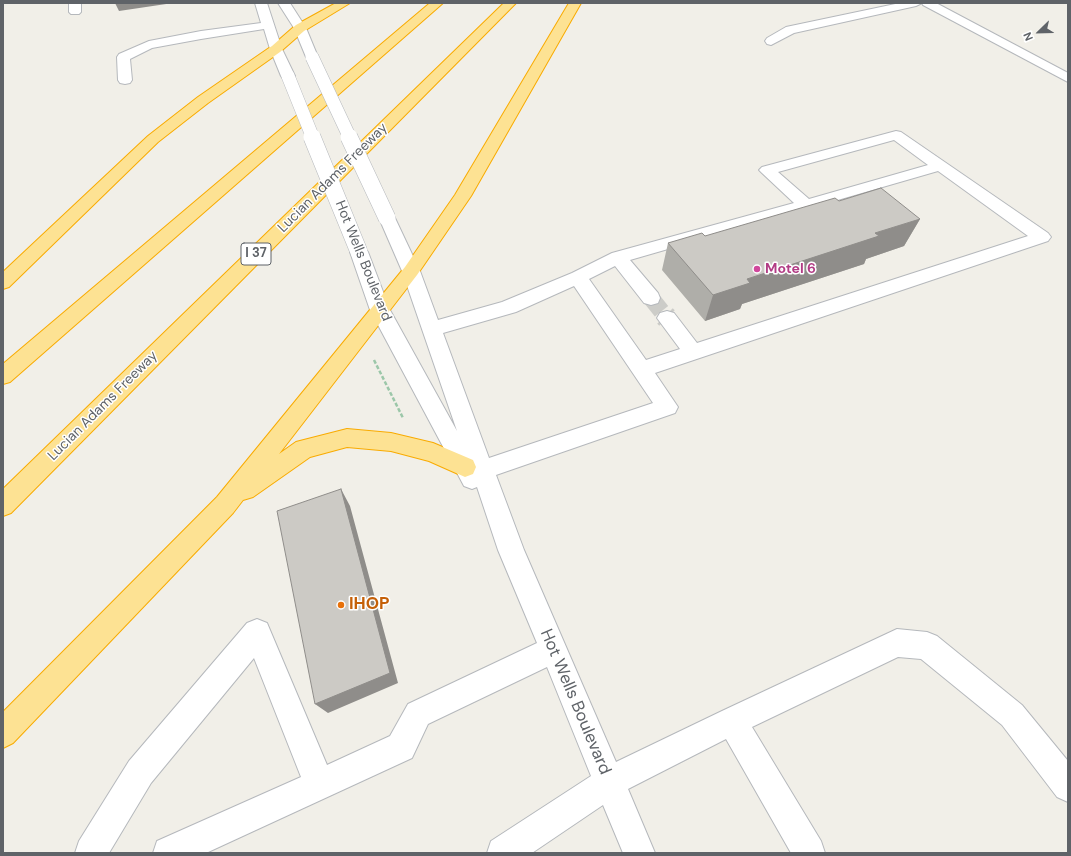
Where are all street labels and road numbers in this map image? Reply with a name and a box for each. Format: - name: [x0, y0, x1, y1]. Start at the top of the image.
- street label: Lucian Adams Freeway: [275, 120, 391, 236]
- street label: Hot Wells Boulevard: [331, 198, 395, 324]
- road number: I 37: [241, 243, 271, 265]
- street label: Lucian Adams Freeway: [45, 348, 161, 464]
- street label: Hot Wells Boulevard: [535, 626, 615, 778]

